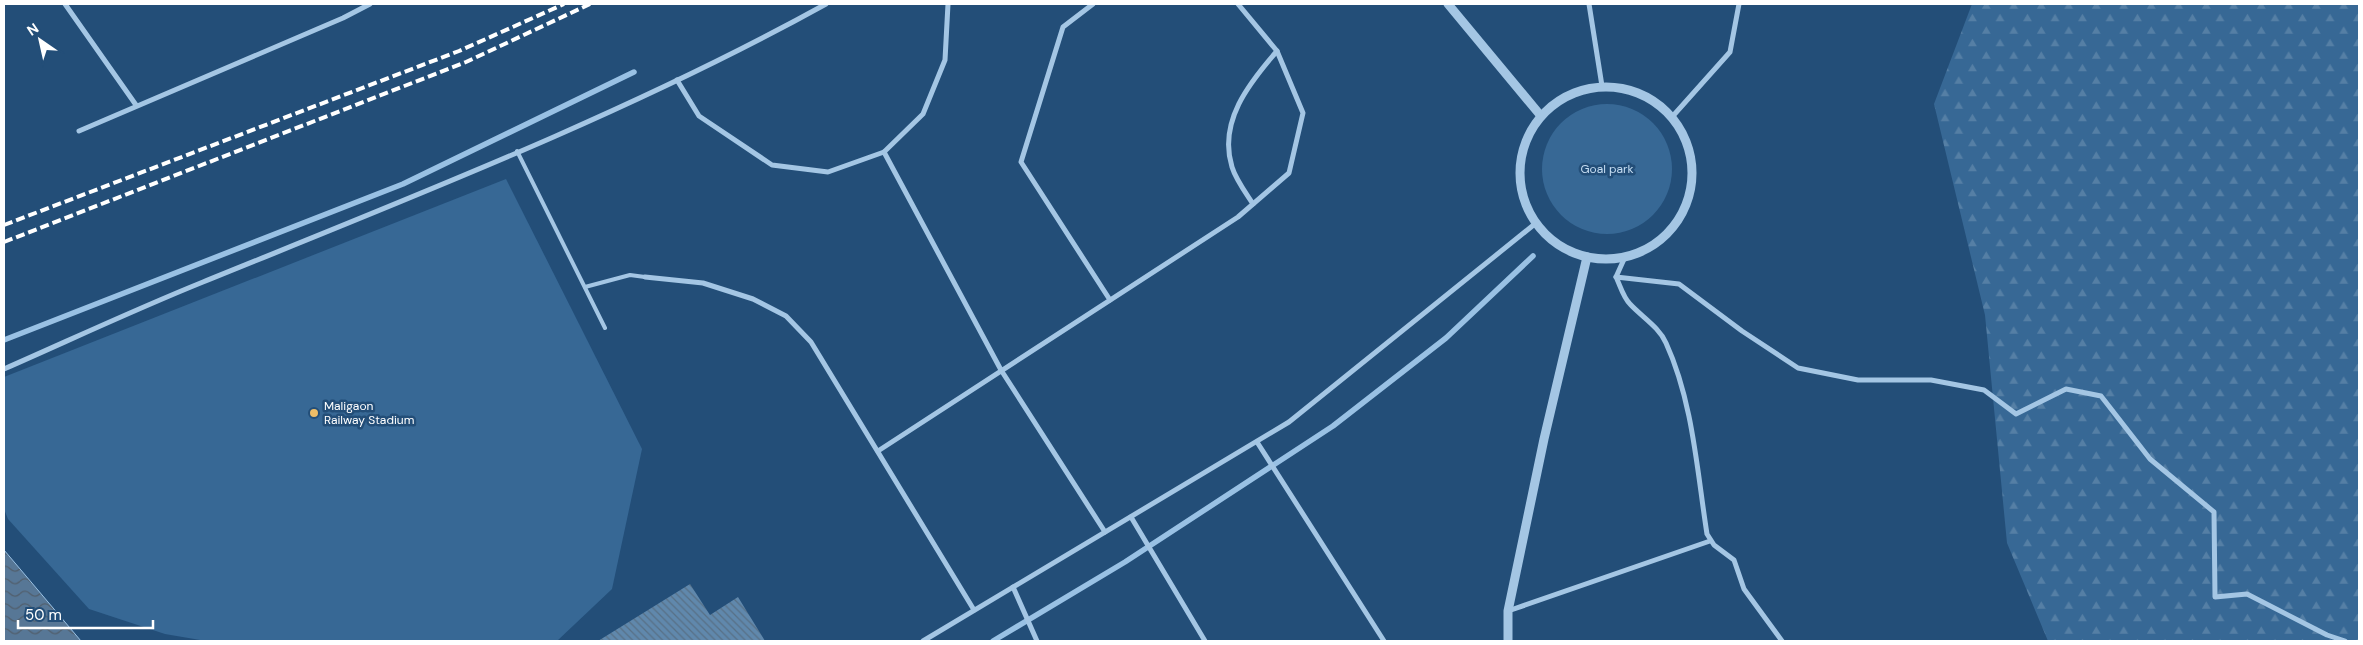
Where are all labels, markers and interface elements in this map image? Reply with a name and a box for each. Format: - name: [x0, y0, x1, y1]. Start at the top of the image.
- north arrow: [15, 15, 65, 65]
- text: N: [23, 19, 42, 40]
- park label: Goal park: [1580, 161, 1634, 177]
- place label: Maligaon Railway Stadium: [324, 398, 414, 428]
- marker: Maligaon Railway Stadium: [308, 407, 320, 419]
- scale bar: [18, 598, 152, 630]
- text: 50 m: [25, 605, 62, 625]

